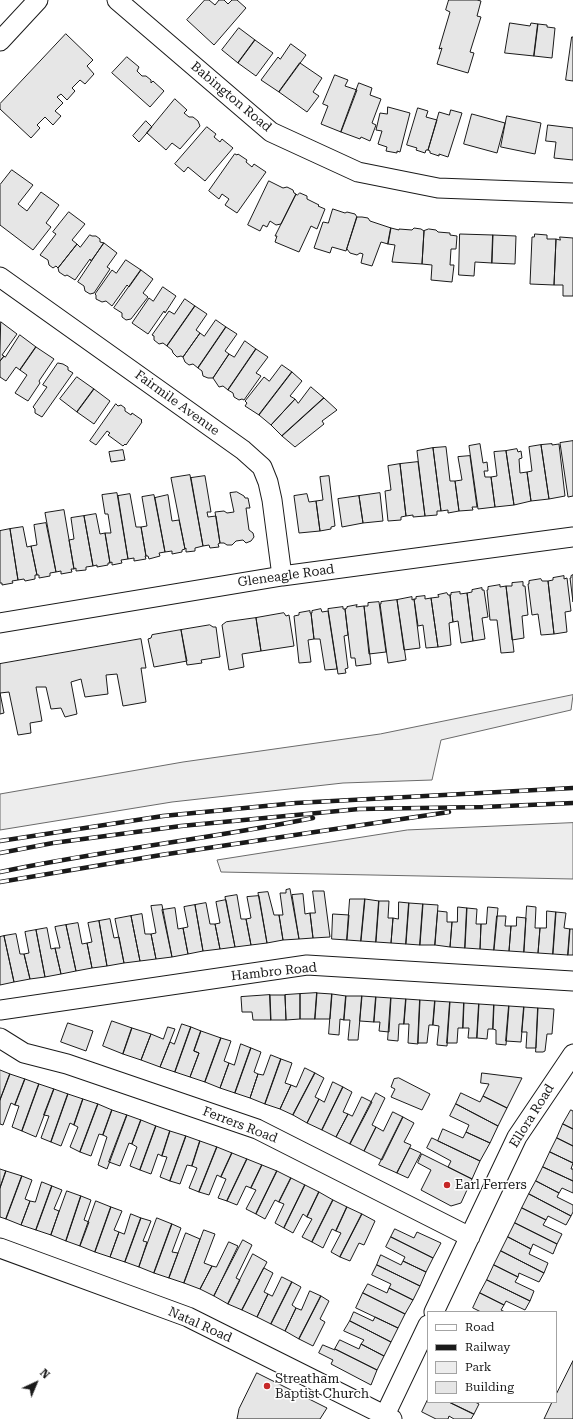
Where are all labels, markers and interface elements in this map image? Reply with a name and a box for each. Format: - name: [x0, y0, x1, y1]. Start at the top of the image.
- street label: Babington Road: [187, 59, 275, 135]
- street label: Fairmile Avenue: [132, 367, 222, 439]
- street label: Gleneagle Road: [237, 561, 335, 591]
- street label: Hambro Road: [230, 960, 318, 984]
- street label: Ellora Road: [506, 1081, 558, 1151]
- street label: Ferrers Road: [200, 1104, 280, 1146]
- place label: Earl Ferrers: [455, 1177, 527, 1193]
- marker: Earl Ferrers: [442, 1180, 452, 1190]
- street label: Natal Road: [166, 1304, 234, 1346]
- legend: [427, 1311, 557, 1403]
- text: Road: [465, 1320, 494, 1334]
- text: Railway: [465, 1340, 510, 1354]
- text: Park: [465, 1360, 491, 1374]
- north arrow: [16, 1363, 56, 1403]
- text: N: [37, 1366, 52, 1382]
- place label: Streatham Baptist Church: [275, 1371, 369, 1402]
- text: Building: [465, 1380, 514, 1394]
- marker: Streatham Baptist Church: [262, 1381, 272, 1391]

